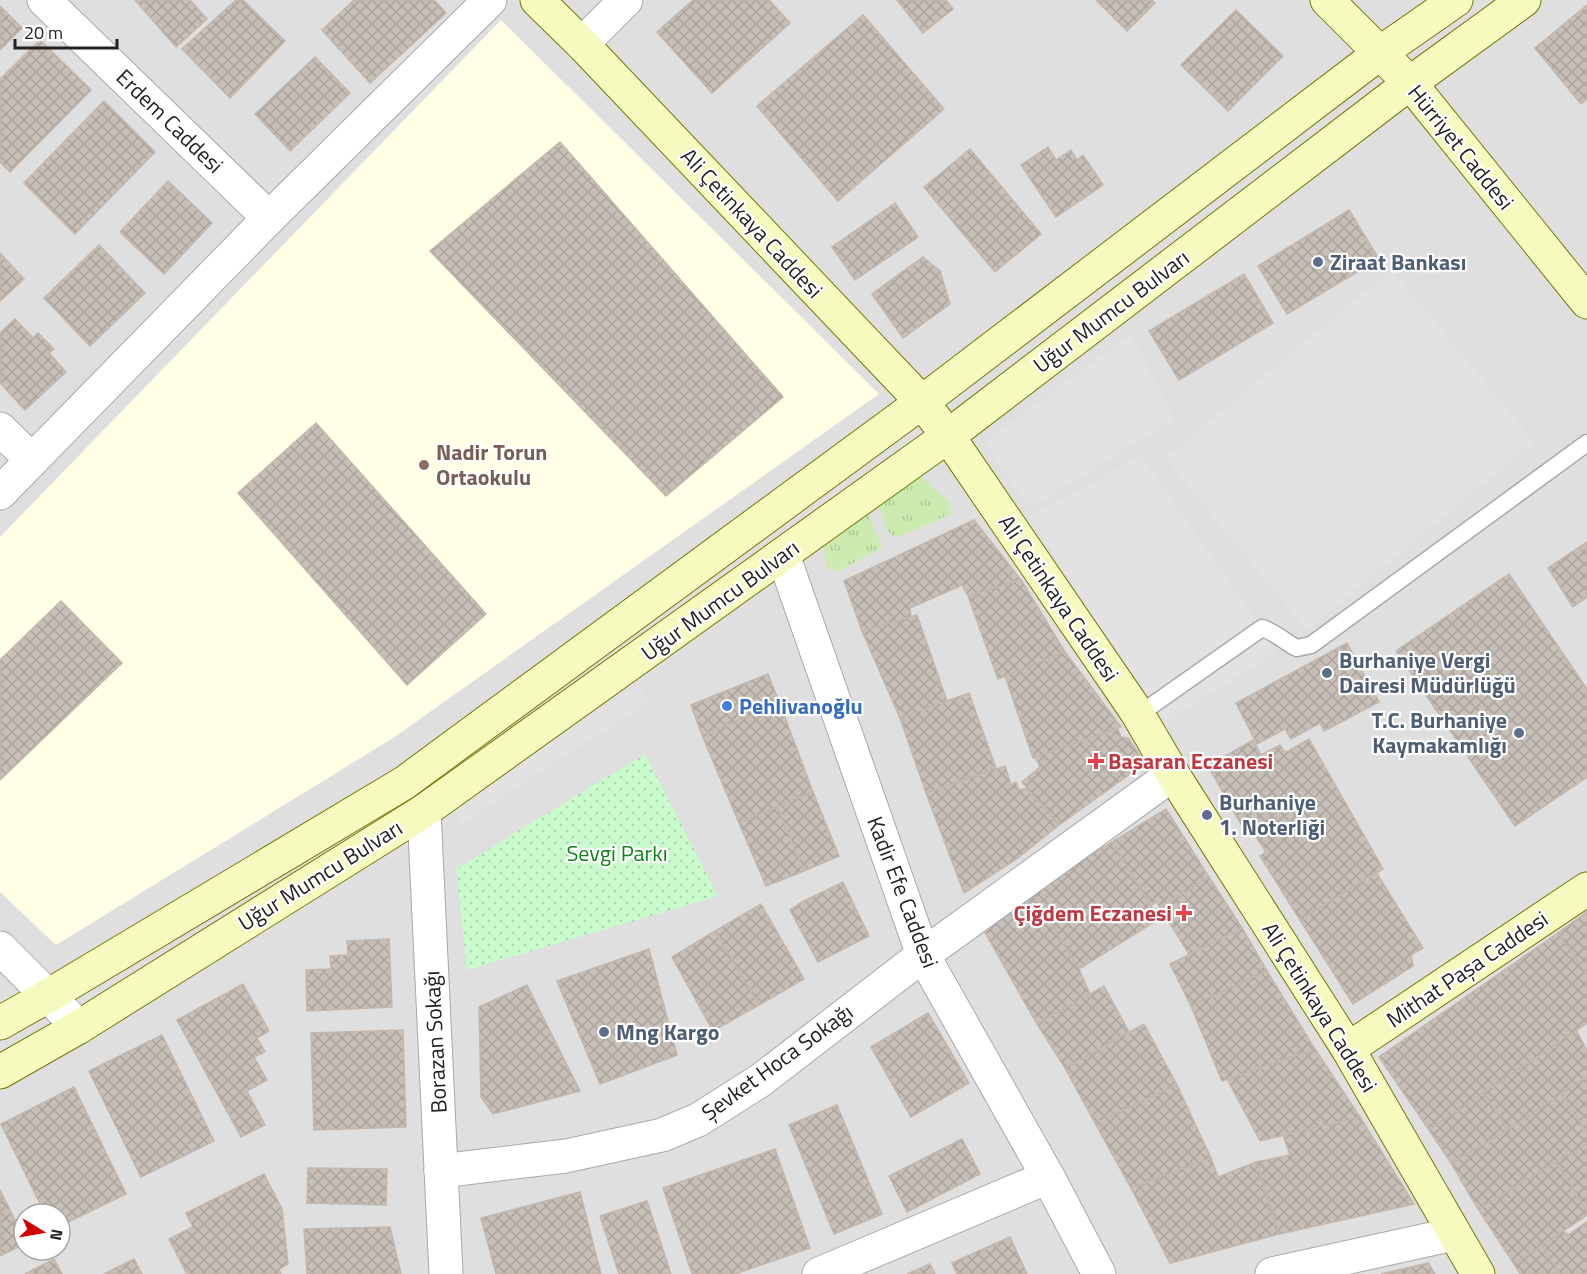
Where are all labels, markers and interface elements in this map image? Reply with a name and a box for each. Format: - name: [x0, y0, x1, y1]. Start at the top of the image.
- scale bar: [15, 12, 117, 50]
- text: 20 m: [24, 19, 63, 46]
- street label: Erdem Caddesi: [109, 61, 231, 181]
- street label: Hürriyet Caddesi: [1400, 77, 1522, 217]
- street label: Ali Çetinkaya Caddesi: [673, 140, 831, 306]
- street label: Uğur Mumcu Bulvarı: [1026, 241, 1196, 381]
- place label: Ziraat Bankası: [1330, 245, 1466, 279]
- marker: Ziraat Bankası: [1311, 255, 1325, 269]
- place label: Nadir Torun Ortaokulu: [436, 435, 548, 494]
- marker: Nadir Torun Ortaokulu: [417, 458, 431, 472]
- street label: Ali Çetinkaya Caddesi: [990, 508, 1128, 688]
- street label: Uğur Mumcu Bulvarı: [634, 531, 806, 669]
- place label: Burhaniye Vergi Dairesi Müdürlüğü: [1339, 643, 1516, 702]
- marker: Burhaniye Vergi Dairesi Müdürlüğü: [1320, 666, 1334, 680]
- place label: Pehlivanoğlu: [739, 689, 863, 723]
- marker: Pehlivanoğlu: [720, 699, 734, 713]
- place label: T.C. Burhaniye Kaymakamlığı: [1372, 703, 1507, 762]
- marker: T.C. Burhaniye Kaymakamlığı: [1512, 726, 1526, 740]
- place label: Başaran Eczanesi: [1108, 744, 1273, 778]
- marker: Başaran Eczanesi: [1089, 754, 1103, 768]
- place label: Burhaniye 1. Noterliği: [1219, 785, 1325, 844]
- marker: Burhaniye 1. Noterliği: [1200, 808, 1214, 822]
- street label: Uğur Mumcu Bulvarı: [231, 811, 409, 939]
- street label: Kadir Efe Caddesi: [858, 811, 948, 973]
- park label: Sevgi Parkı: [566, 836, 668, 870]
- place label: Çiğdem Eczanesi: [1013, 896, 1172, 930]
- street label: Mithat Paşa Caddesi: [1379, 902, 1555, 1036]
- marker: Çiğdem Eczanesi: [1177, 906, 1191, 920]
- street label: Ali Çetinkaya Caddesi: [1254, 915, 1386, 1099]
- street label: Borazan Sokağı: [414, 970, 456, 1114]
- street label: Şevket Hoca Sokağı: [694, 995, 860, 1129]
- place label: Mng Kargo: [616, 1015, 719, 1049]
- marker: Mng Kargo: [597, 1025, 611, 1039]
- north arrow: [12, 1202, 72, 1262]
- text: N: [44, 1227, 70, 1243]

